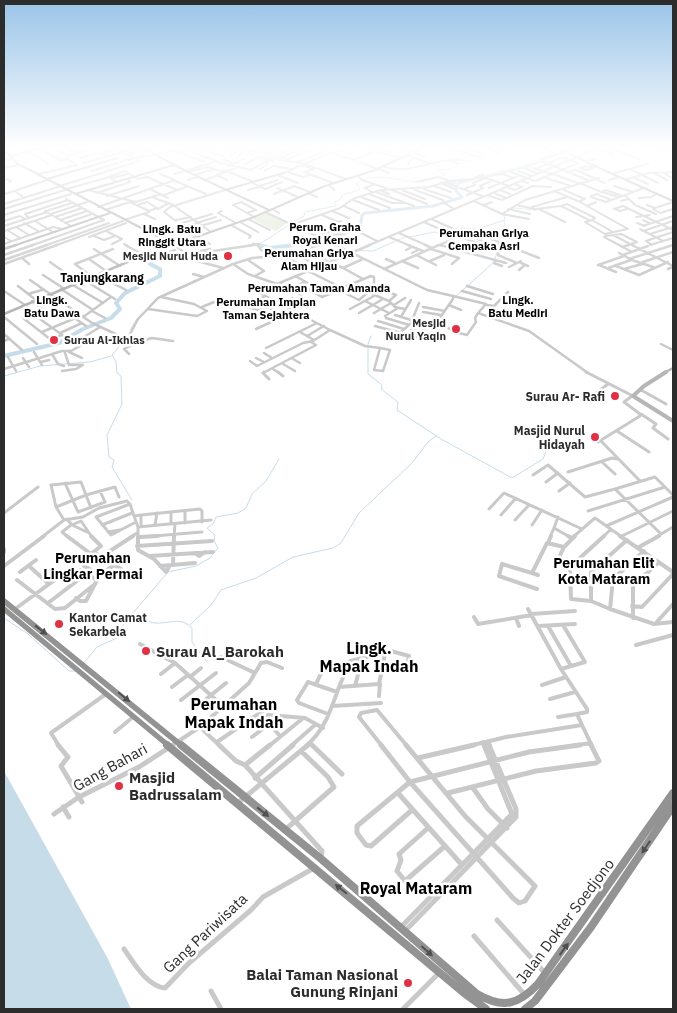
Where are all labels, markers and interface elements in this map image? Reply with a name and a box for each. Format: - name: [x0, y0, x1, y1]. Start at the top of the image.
- district label: Perum. Graha Royal Kenari: [289, 220, 361, 247]
- district label: Lingk. Batu Ringgit Utara: [138, 222, 206, 249]
- district label: Perumahan Griya Cempaka Asri: [439, 226, 529, 253]
- district label: Perumahan Griya Alam Hijau: [264, 246, 354, 273]
- place label: Mesjid Nurul Huda: [123, 249, 218, 263]
- marker: Mesjid Nurul Huda: [222, 250, 234, 262]
- district label: Tanjungkarang: [60, 270, 144, 285]
- district label: Perumahan Taman Amanda: [248, 281, 390, 295]
- district label: Lingk. Batu Dawa: [24, 293, 80, 320]
- district label: Lingk. Batu Mediri: [488, 293, 548, 320]
- district label: Perumahan Impian Taman Sejahtera: [216, 295, 316, 322]
- place label: Mesjid Nurul Yaqin: [385, 316, 446, 343]
- marker: Mesjid Nurul Yaqin: [450, 323, 462, 335]
- place label: Surau Al-Ikhlas: [64, 333, 145, 347]
- marker: Surau Al-Ikhlas: [48, 334, 60, 346]
- place label: Surau Ar- Rafi: [526, 389, 605, 404]
- marker: Surau Ar- Rafi: [609, 390, 621, 402]
- place label: Masjid Nurul Hidayah: [514, 423, 585, 452]
- marker: Masjid Nurul Hidayah: [589, 431, 601, 443]
- district label: Perumahan Lingkar Permai: [43, 549, 143, 583]
- district label: Perumahan Elit Kota Mataram: [553, 554, 655, 588]
- place label: Kantor Camat Sekarbela: [69, 610, 147, 639]
- marker: Kantor Camat Sekarbela: [53, 618, 65, 630]
- one-way arrow: [34, 625, 47, 636]
- district label: Lingk. Mapak Indah: [320, 638, 418, 676]
- place label: Surau Al_Barokah: [156, 642, 284, 661]
- marker: Surau Al_Barokah: [140, 645, 152, 657]
- one-way arrow: [118, 692, 131, 703]
- district label: Perumahan Mapak Indah: [185, 694, 283, 732]
- street label: Gang Bahari: [70, 739, 150, 795]
- place label: Masjid Badrussalam: [129, 768, 222, 804]
- marker: Masjid Badrussalam: [113, 780, 125, 792]
- one-way arrow: [256, 806, 269, 817]
- one-way arrow: [641, 840, 651, 854]
- street label: Jalan Dokter Soedjono: [512, 855, 618, 987]
- district label: Royal Mataram: [360, 878, 472, 898]
- one-way arrow: [335, 883, 348, 894]
- street label: Gang Pariwisata: [159, 889, 251, 977]
- one-way arrow: [559, 942, 569, 956]
- one-way arrow: [421, 945, 434, 956]
- place label: Balai Taman Nasional Gunung Rinjani: [246, 965, 398, 1001]
- marker: Balai Taman Nasional Gunung Rinjani: [402, 977, 414, 989]

